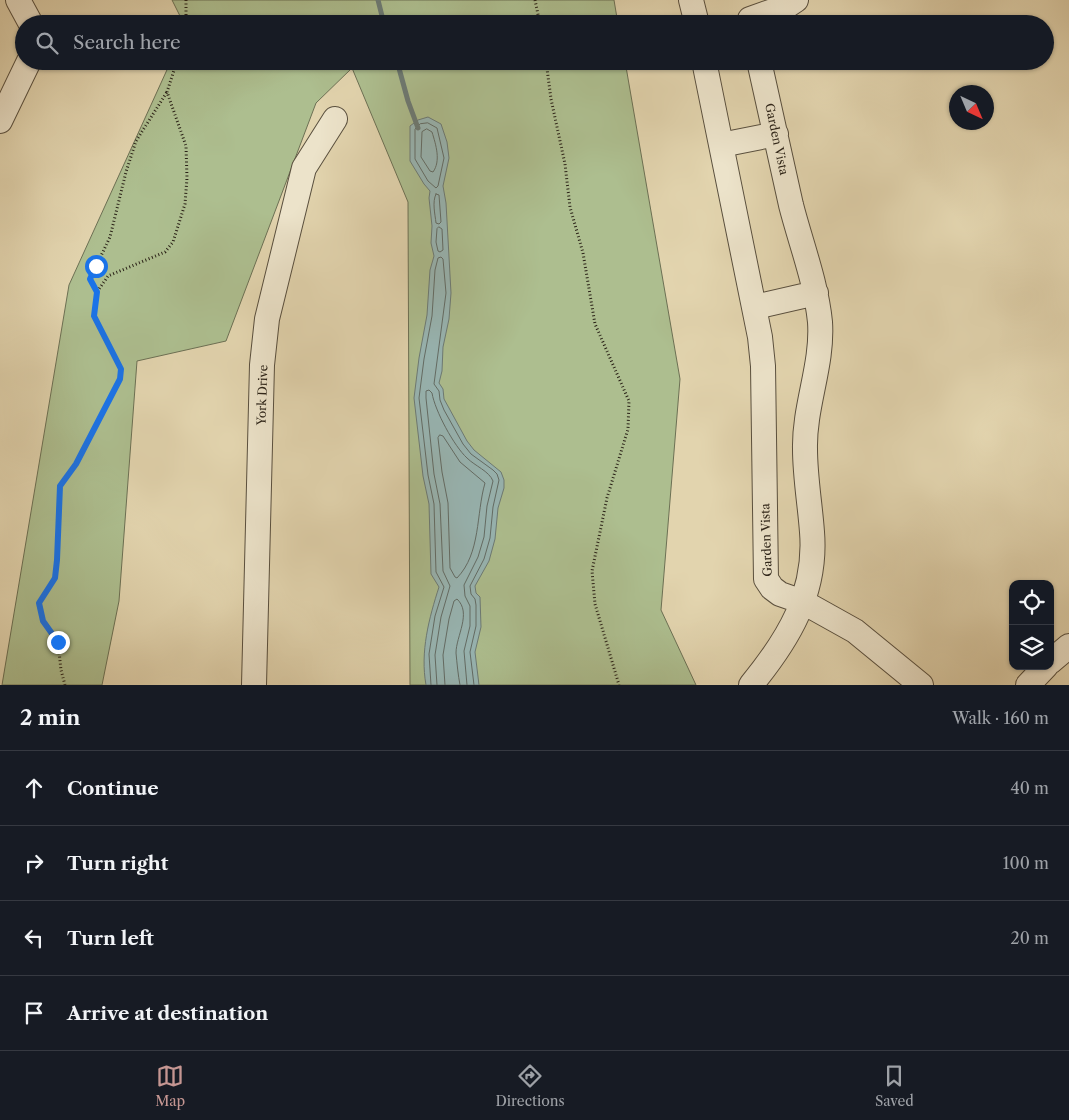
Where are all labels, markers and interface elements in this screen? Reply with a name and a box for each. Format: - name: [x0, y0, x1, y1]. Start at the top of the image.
- search box: [15, 15, 1054, 70]
- icon: search: [33, 29, 61, 57]
- text: Search here: [73, 31, 181, 54]
- north arrow: [949, 85, 994, 130]
- street label: Garden Vista: [762, 102, 792, 177]
- route start: [85, 255, 108, 278]
- street label: York Drive: [253, 364, 271, 427]
- street label: Garden Vista: [757, 502, 775, 577]
- map controls: [1009, 580, 1054, 670]
- button: locate: [1009, 580, 1054, 625]
- button: layers: [1009, 625, 1054, 670]
- route end: [47, 631, 70, 654]
- text: 2 min: [20, 705, 80, 730]
- text: Walk · 160 m: [952, 708, 1049, 728]
- icon: ahead: [20, 774, 48, 802]
- text: Continue: [67, 777, 159, 800]
- text: 40 m: [1010, 778, 1049, 798]
- icon: right: [20, 849, 48, 877]
- text: Turn right: [67, 852, 168, 875]
- text: 100 m: [1003, 853, 1049, 873]
- icon: left: [20, 924, 48, 952]
- text: Turn left: [67, 927, 154, 950]
- text: 20 m: [1010, 928, 1049, 948]
- icon: arrive: [20, 999, 48, 1027]
- text: Arrive at destination: [67, 1002, 268, 1025]
- tab: Map: [155, 1062, 185, 1110]
- tab: Directions: [495, 1062, 565, 1110]
- tab: Saved: [875, 1062, 914, 1110]

